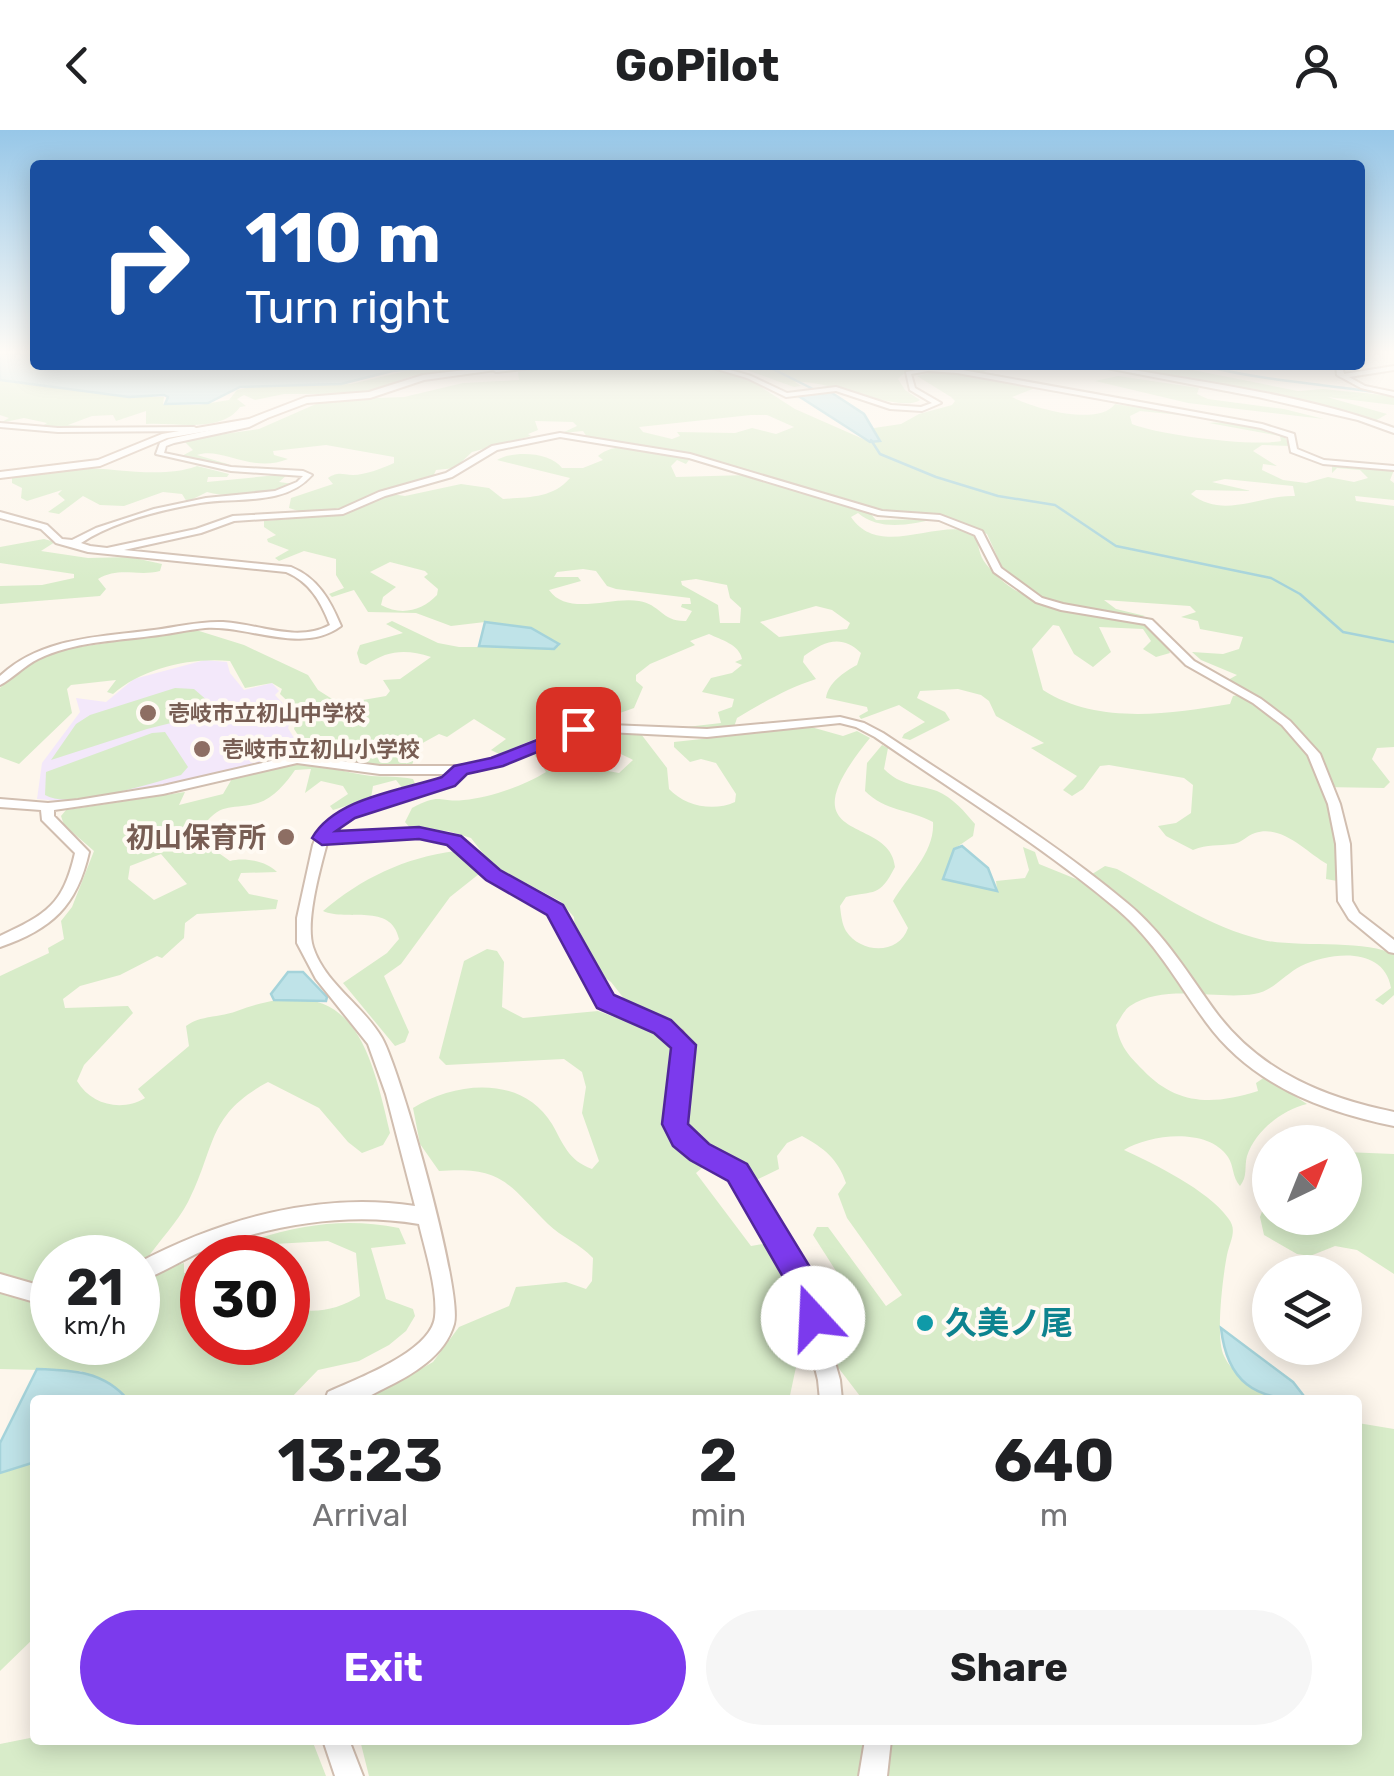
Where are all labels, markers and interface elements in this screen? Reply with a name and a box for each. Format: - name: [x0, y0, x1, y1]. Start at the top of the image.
- icon: back: [50, 38, 105, 93]
- icon: person: [1289, 38, 1344, 93]
- text: GoPilot: [615, 39, 779, 92]
- text: 110 m: [245, 197, 441, 280]
- icon: right: [80, 200, 210, 330]
- text: Turn right: [245, 281, 449, 334]
- pin: [536, 687, 621, 772]
- place label: 壱岐市立初山中学校: [168, 700, 366, 727]
- marker: 壱岐市立初山中学校: [137, 702, 159, 724]
- icon: arrive: [551, 702, 606, 757]
- place label: 壱岐市立初山小学校: [222, 736, 420, 763]
- marker: 壱岐市立初山小学校: [191, 738, 213, 760]
- place label: 初山保育所: [126, 821, 266, 854]
- marker: 初山保育所: [275, 826, 297, 848]
- north arrow: [1252, 1125, 1362, 1235]
- map controls: [1252, 1125, 1362, 1365]
- speed limit sign: 30: [180, 1235, 310, 1365]
- button: layers: [1252, 1255, 1362, 1365]
- text: 21: [66, 1258, 124, 1318]
- position arrow: [761, 1266, 865, 1370]
- place label: 久美ノ尾: [945, 1304, 1073, 1342]
- text: km/h: [64, 1311, 126, 1340]
- marker: 久美ノ尾: [914, 1312, 936, 1334]
- text: 13:23: [278, 1425, 443, 1496]
- text: 2: [699, 1425, 738, 1496]
- text: 640: [994, 1425, 1114, 1496]
- text: Arrival: [312, 1496, 408, 1534]
- text: min: [690, 1496, 746, 1534]
- text: m: [1040, 1496, 1068, 1534]
- button: Exit: [80, 1610, 686, 1725]
- button: Share: [706, 1610, 1312, 1725]

